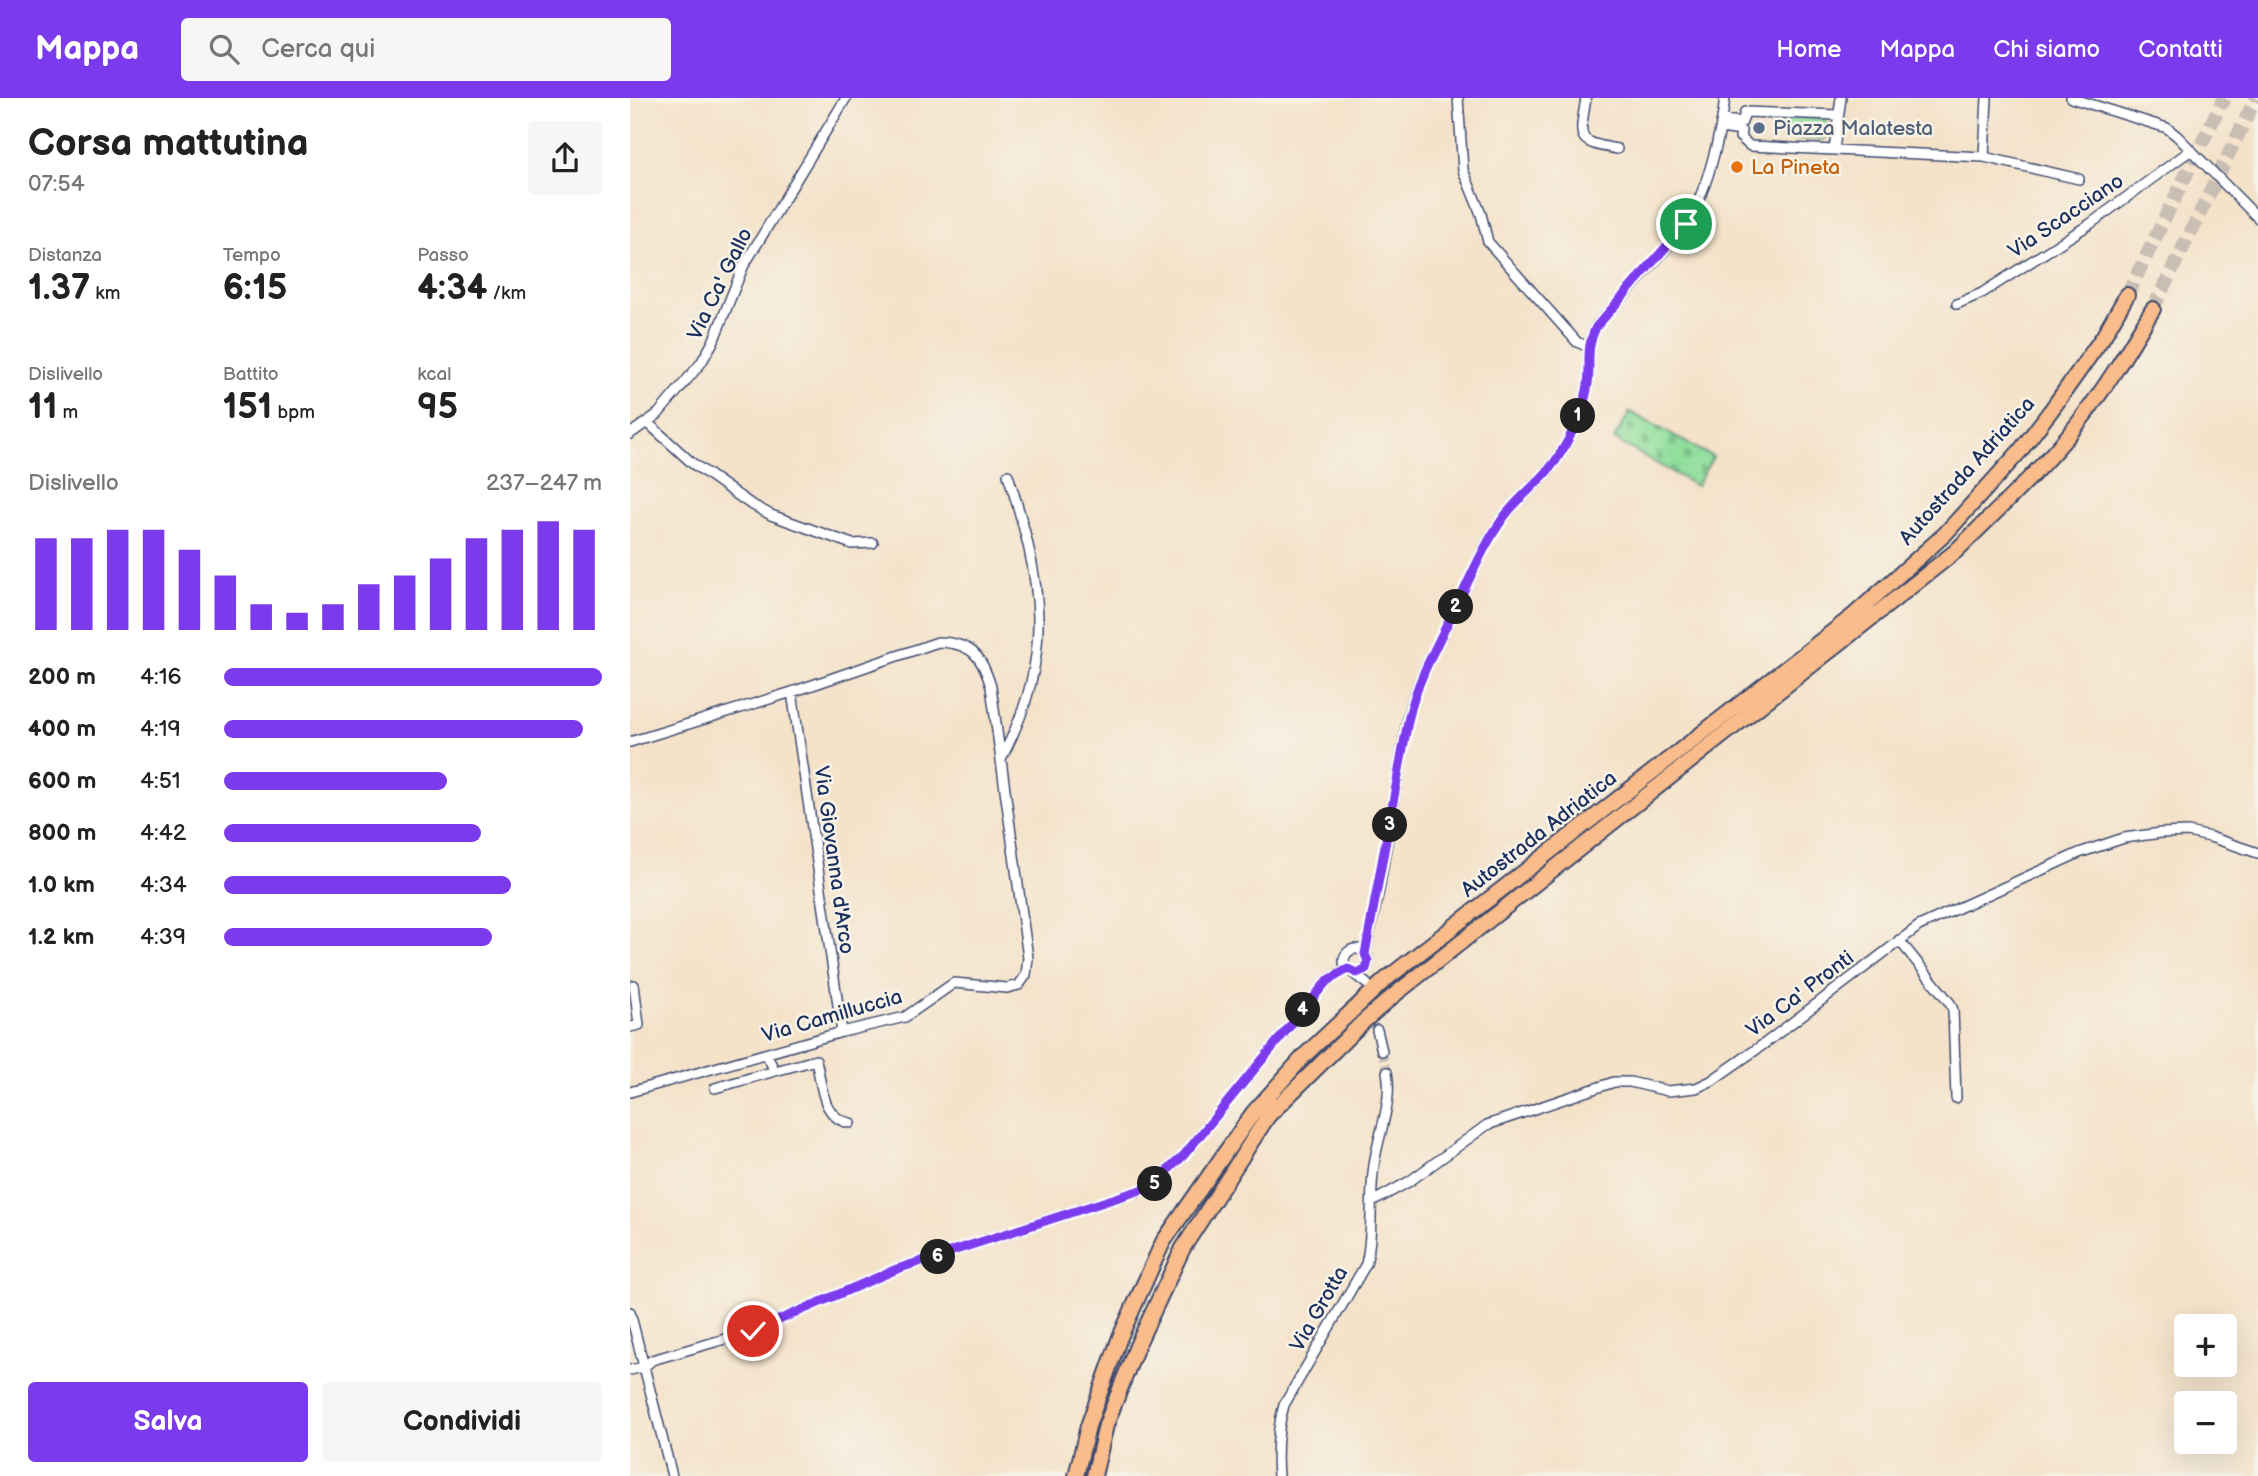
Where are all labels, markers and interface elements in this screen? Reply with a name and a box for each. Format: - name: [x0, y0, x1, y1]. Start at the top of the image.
- search box: [181, 18, 671, 81]
- text: Mappa: [35, 29, 139, 69]
- icon: search: [205, 30, 243, 68]
- text: Cerca qui: [261, 34, 375, 65]
- text: Home: [1776, 35, 1841, 64]
- text: Mappa: [1879, 35, 1955, 64]
- text: Chi siamo: [1993, 35, 2100, 64]
- text: Contatti: [2138, 35, 2223, 64]
- place label: Piazza Malatesta: [1773, 116, 1933, 141]
- marker: Piazza Malatesta: [1751, 120, 1767, 136]
- text: Corsa mattutina: [28, 121, 309, 166]
- button: share: [528, 121, 602, 195]
- place label: La Pineta: [1751, 155, 1840, 180]
- marker: La Pineta: [1729, 159, 1745, 175]
- street label: Via Scacciano: [2004, 168, 2128, 264]
- text: 07:54: [28, 170, 85, 198]
- pin: [1656, 194, 1716, 254]
- icon: arrive: [1667, 205, 1705, 243]
- street label: Via Ca' Gallo: [682, 224, 758, 344]
- text: Distanza: [28, 244, 102, 267]
- text: Tempo: [223, 244, 281, 267]
- text: Passo: [417, 244, 469, 267]
- text: 1.37: [28, 267, 90, 310]
- text: 6:15: [223, 267, 287, 310]
- text: 4:34: [417, 267, 487, 310]
- text: km: [90, 282, 120, 305]
- text: /km: [487, 282, 526, 305]
- text: Dislivello: [28, 363, 103, 386]
- text: Battito: [223, 363, 279, 386]
- text: kcal: [417, 363, 451, 386]
- text: 11: [28, 386, 57, 429]
- text: 151: [223, 386, 272, 429]
- text: 95: [417, 386, 458, 429]
- street label: Autostrada Adriatica: [1894, 392, 2040, 550]
- pin: 1: [1560, 398, 1595, 434]
- text: m: [57, 401, 78, 424]
- text: bpm: [272, 401, 315, 424]
- text: 1: [1574, 404, 1582, 427]
- text: Dislivello: [28, 469, 119, 497]
- text: 237–247 m: [486, 469, 602, 497]
- pin: 2: [1438, 589, 1474, 624]
- text: 2: [1450, 595, 1461, 618]
- text: 200 m: [28, 663, 96, 691]
- text: 4:16: [140, 663, 182, 691]
- text: 400 m: [28, 715, 96, 743]
- text: 4:19: [140, 715, 181, 743]
- street label: Via Giovanna d'Arco: [808, 764, 860, 956]
- street label: Autostrada Adriatica: [1456, 765, 1622, 903]
- text: 600 m: [28, 767, 96, 795]
- text: 4:51: [140, 767, 181, 795]
- pin: 3: [1372, 808, 1408, 842]
- text: 3: [1384, 813, 1395, 836]
- text: 800 m: [28, 819, 96, 847]
- text: 4:42: [140, 819, 186, 847]
- text: 1.0 km: [28, 871, 95, 899]
- text: 4:34: [140, 871, 187, 899]
- text: 1.2 km: [28, 923, 94, 951]
- text: 4:39: [140, 923, 186, 951]
- street label: Via Ca' Pronti: [1741, 945, 1859, 1043]
- street label: Via Camilluccia: [759, 984, 905, 1048]
- pin: 4: [1286, 992, 1320, 1028]
- text: 4: [1297, 998, 1308, 1021]
- pin: 5: [1138, 1166, 1172, 1202]
- text: 5: [1149, 1172, 1160, 1195]
- pin: 6: [920, 1240, 956, 1274]
- text: 6: [932, 1245, 943, 1268]
- street label: Via Grotta: [1285, 1262, 1353, 1356]
- pin: [723, 1301, 783, 1361]
- icon: check: [734, 1312, 772, 1350]
- map controls: [2174, 1314, 2237, 1454]
- button: +: [2174, 1314, 2237, 1377]
- button: Salva: [28, 1382, 308, 1462]
- button: Condividi: [322, 1382, 602, 1462]
- button: −: [2174, 1391, 2237, 1454]

